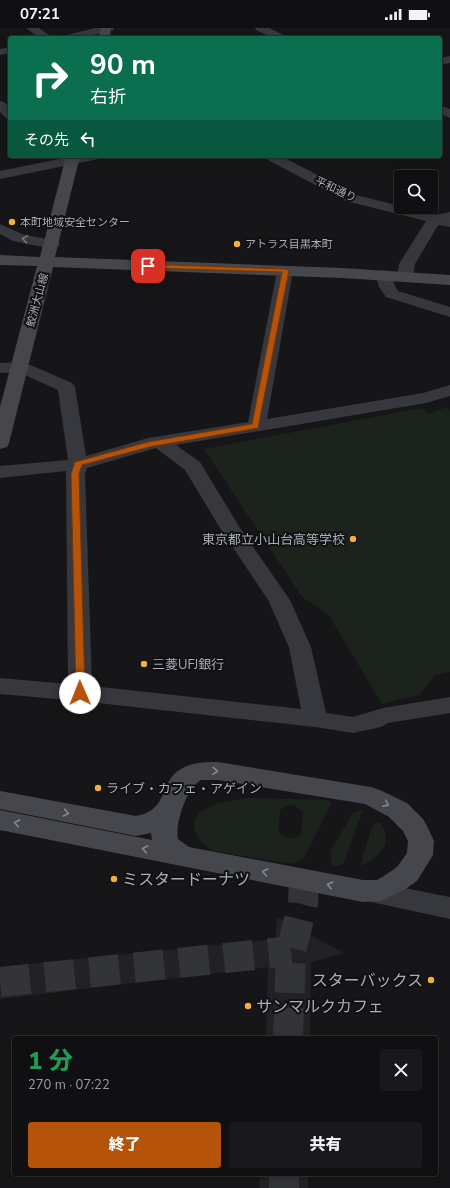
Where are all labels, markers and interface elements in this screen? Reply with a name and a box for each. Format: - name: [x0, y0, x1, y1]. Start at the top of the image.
- text: 07:21: [20, 4, 60, 24]
- text: 90 m: [90, 46, 156, 84]
- icon: right: [24, 52, 76, 104]
- text: 右折: [90, 85, 126, 109]
- icon: left: [77, 128, 99, 150]
- text: その先: [24, 130, 69, 150]
- map controls: [394, 170, 438, 214]
- button: search: [394, 170, 438, 214]
- street label: 平和通り: [313, 173, 359, 206]
- place label: 本町地域安全センター: [20, 215, 130, 230]
- marker: 本町地域安全センター: [7, 217, 17, 227]
- one-way arrow: [22, 235, 28, 244]
- place label: アトラス目黒本町: [245, 237, 333, 252]
- marker: アトラス目黒本町: [232, 239, 242, 249]
- pin: [131, 249, 165, 283]
- icon: arrive: [137, 255, 159, 277]
- street label: 鮫洲大山線: [23, 272, 52, 329]
- place label: 東京都立小山台高等学校: [202, 531, 345, 549]
- marker: 東京都立小山台高等学校: [348, 534, 358, 544]
- place label: 三菱UFJ銀行: [152, 656, 224, 674]
- marker: 三菱UFJ銀行: [139, 659, 149, 669]
- position arrow: [59, 672, 101, 714]
- one-way arrow: [212, 767, 218, 776]
- place label: ライブ・カフェ・アゲイン: [106, 780, 262, 798]
- marker: ライブ・カフェ・アゲイン: [93, 783, 103, 793]
- one-way arrow: [382, 799, 389, 807]
- one-way arrow: [62, 809, 69, 817]
- one-way arrow: [14, 820, 21, 828]
- one-way arrow: [142, 845, 148, 853]
- one-way arrow: [262, 868, 268, 877]
- place label: ミスタードーナツ: [122, 869, 250, 891]
- marker: ミスタードーナツ: [109, 874, 119, 884]
- one-way arrow: [326, 881, 333, 889]
- place label: スターバックス: [312, 970, 423, 992]
- marker: スターバックス: [426, 975, 436, 985]
- place label: サンマルクカフェ: [256, 996, 384, 1018]
- marker: サンマルクカフェ: [243, 1001, 253, 1011]
- text: 1 分: [28, 1045, 73, 1077]
- button: close: [380, 1049, 422, 1091]
- text: 270 m · 07:22: [28, 1076, 110, 1094]
- button: 終了: [28, 1122, 221, 1168]
- button: 共有: [229, 1122, 422, 1168]

